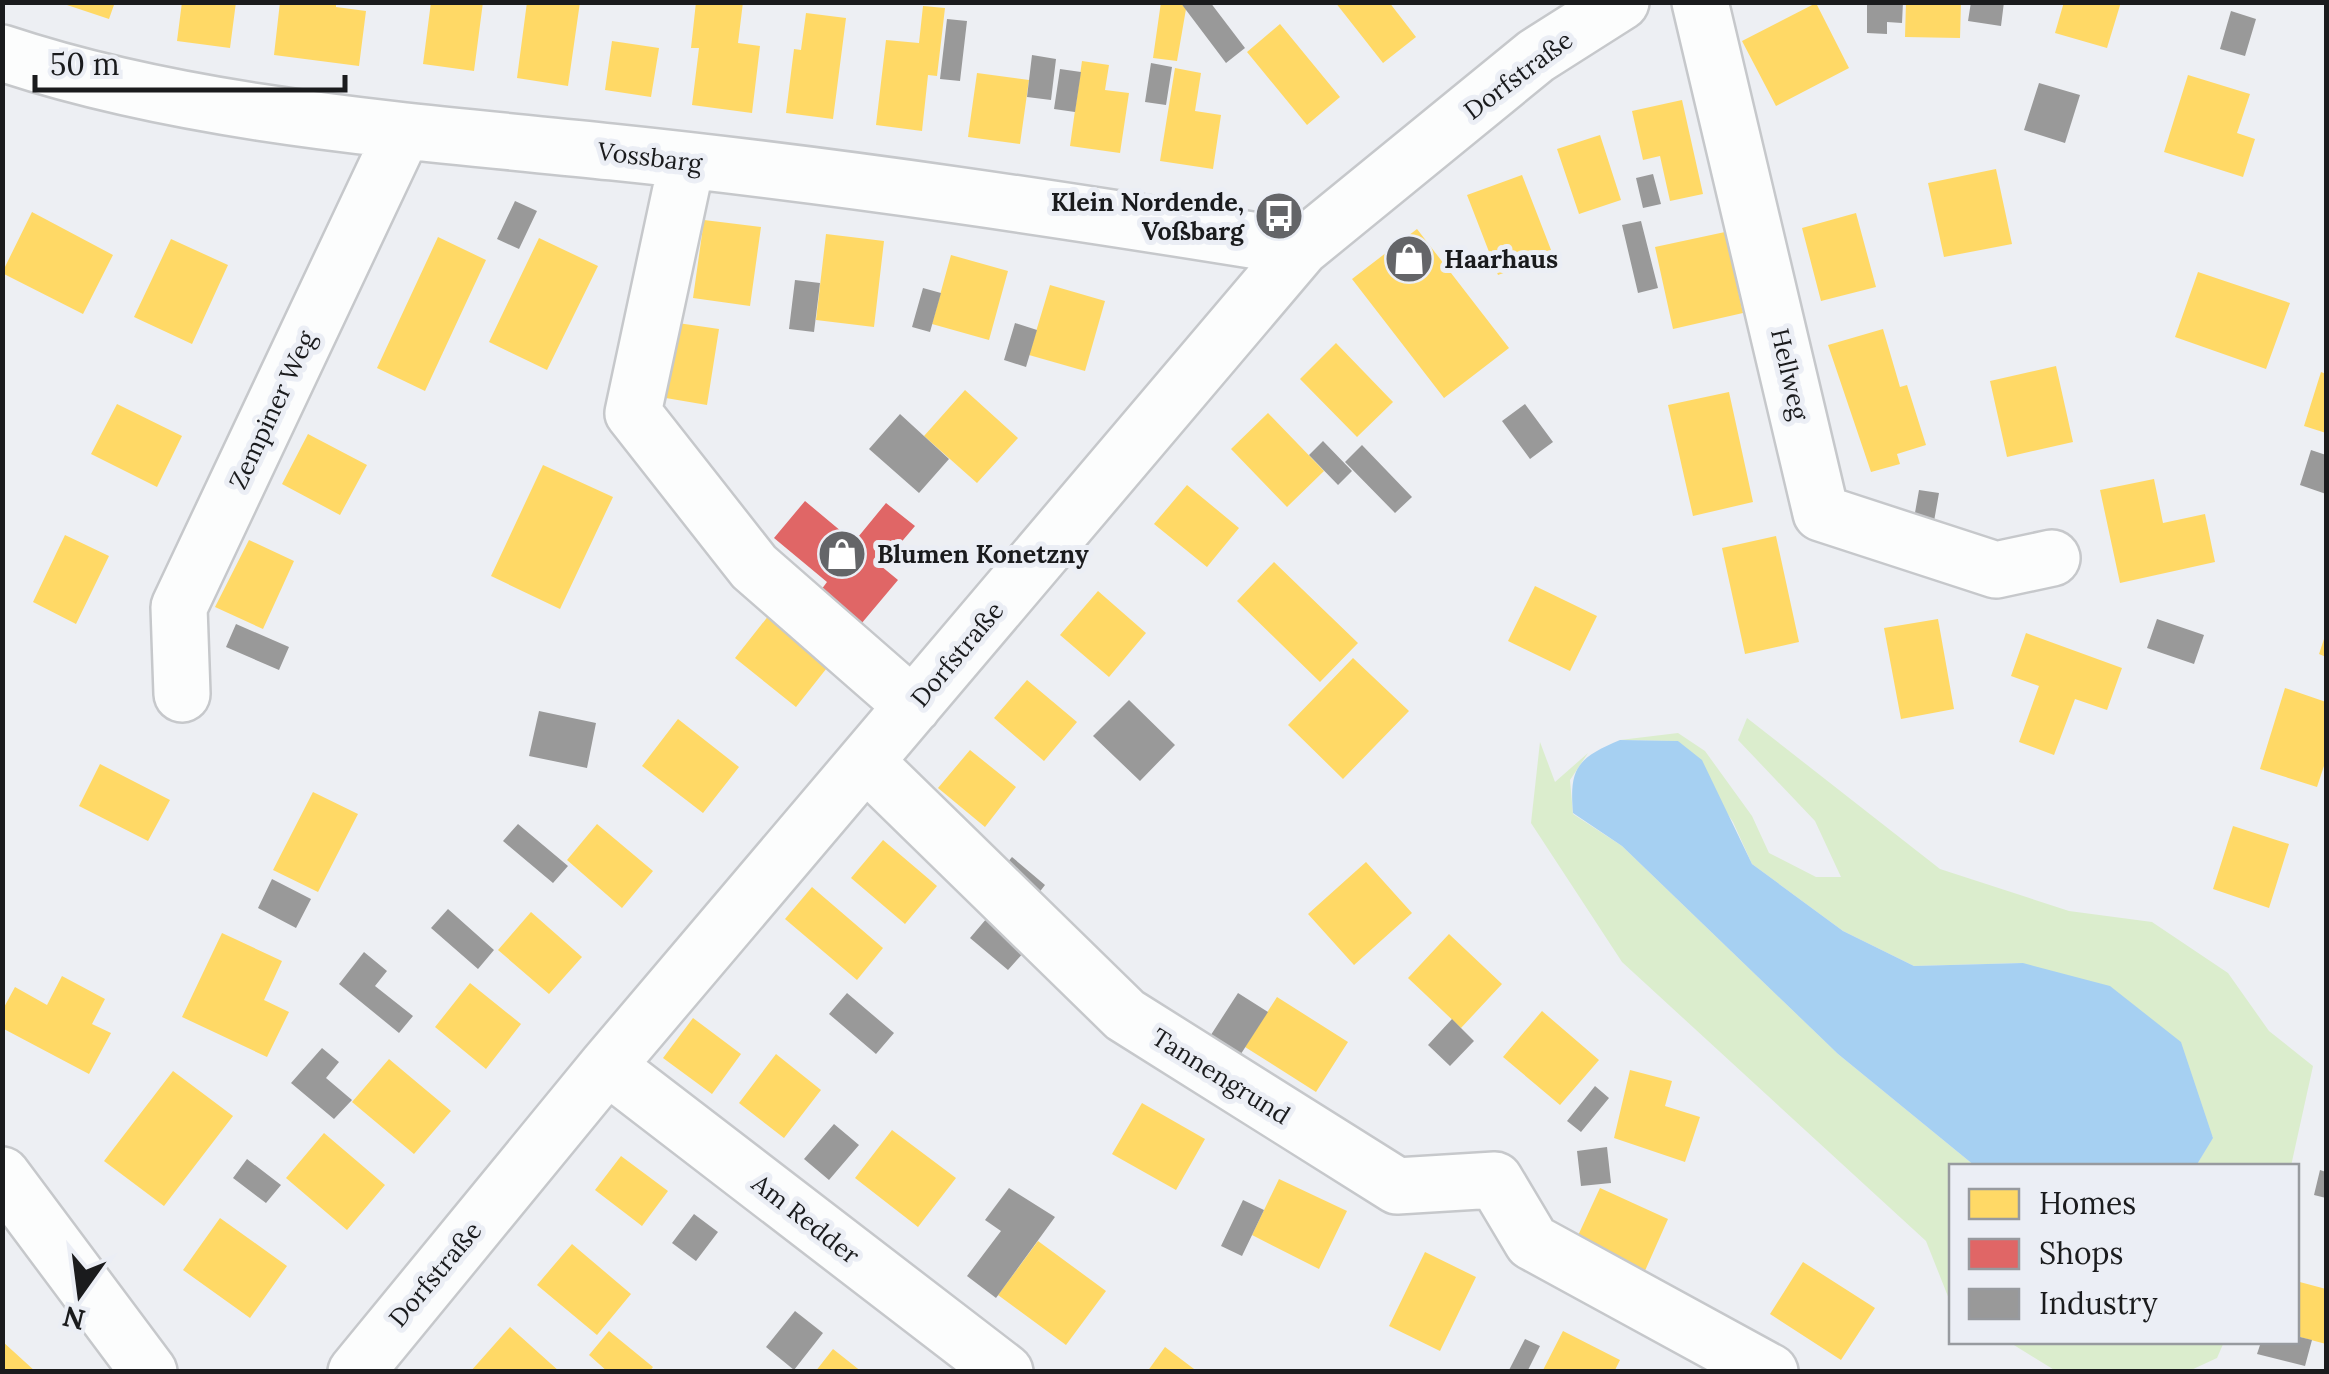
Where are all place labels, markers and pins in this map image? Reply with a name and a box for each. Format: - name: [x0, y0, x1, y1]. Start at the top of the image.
- place label: Klein Nordende, Voßbarg: [1051, 186, 1245, 247]
- bus stop icon: Klein Nordende, Voßbarg: [1253, 190, 1305, 242]
- shop icon: Haarhaus: [1383, 233, 1435, 285]
- place label: Haarhaus: [1444, 243, 1558, 275]
- shop icon: Blumen Konetzny: [816, 528, 868, 580]
- place label: Blumen Konetzny: [877, 538, 1089, 570]

